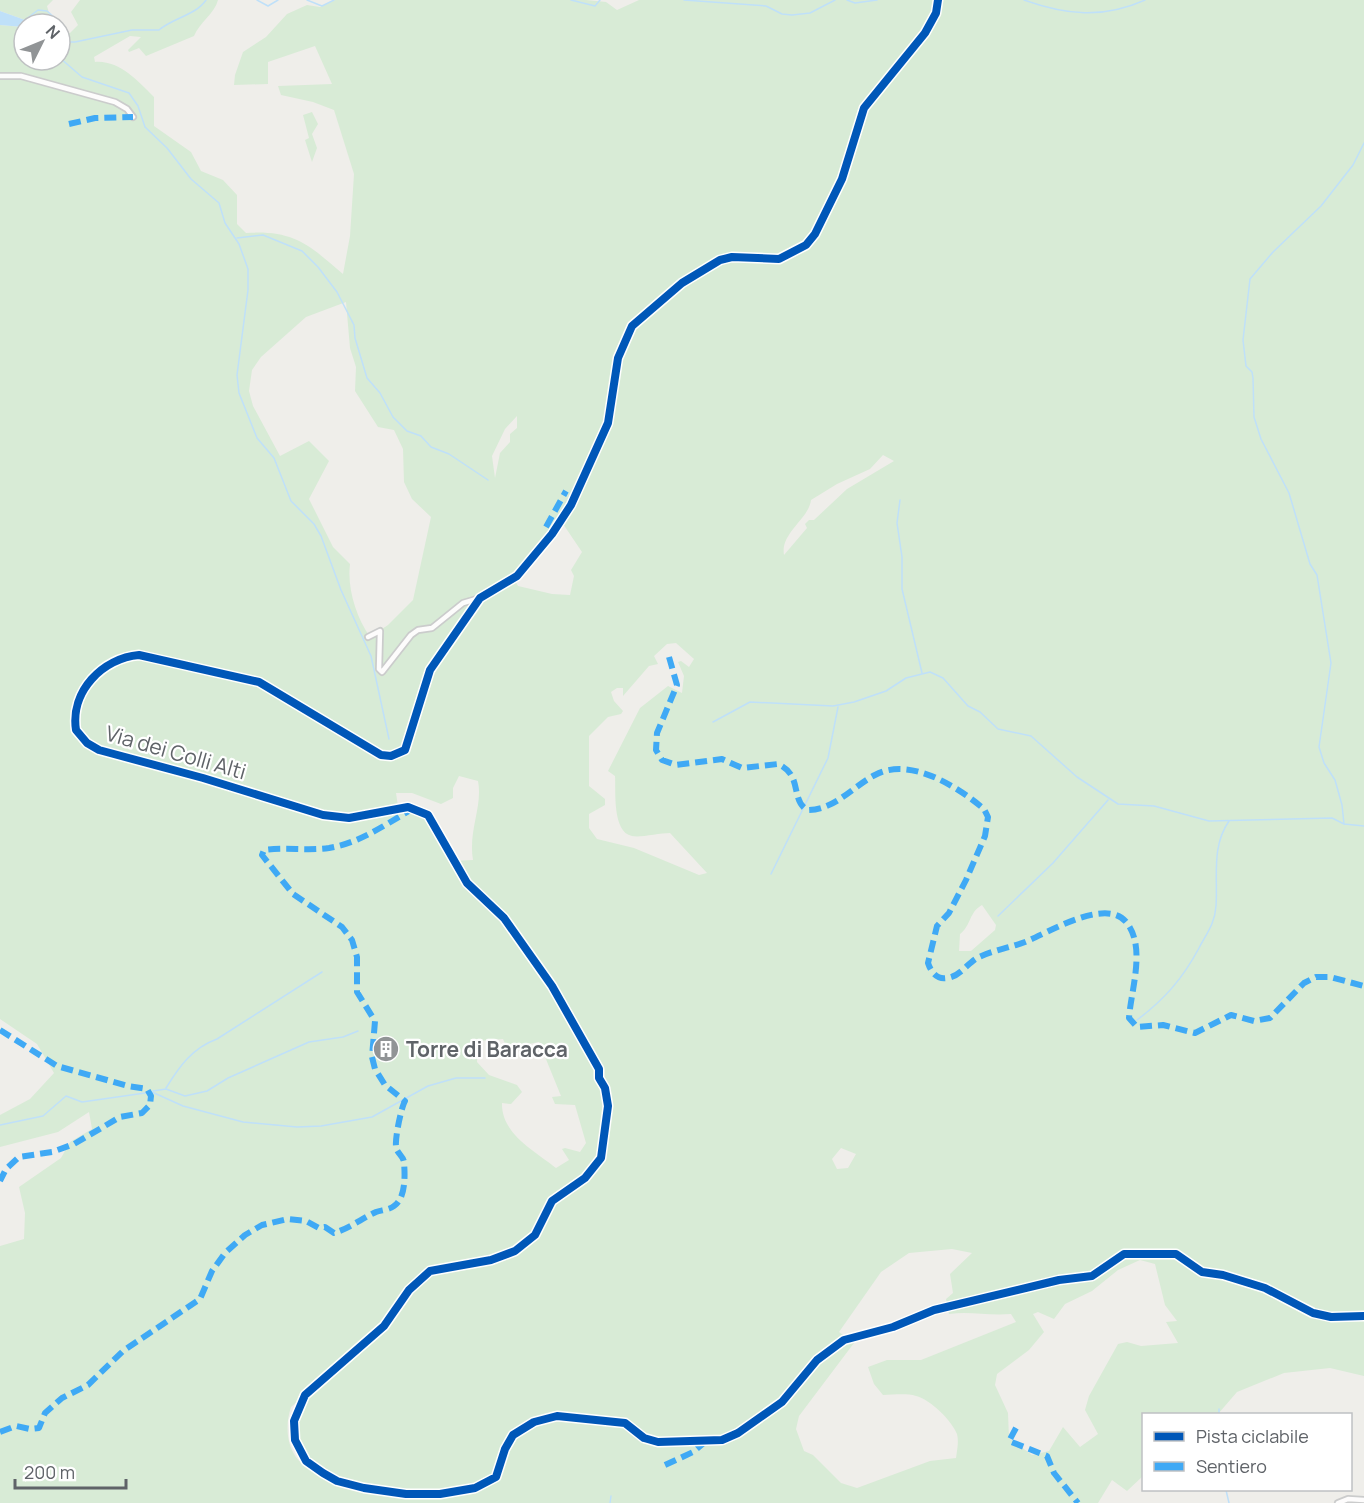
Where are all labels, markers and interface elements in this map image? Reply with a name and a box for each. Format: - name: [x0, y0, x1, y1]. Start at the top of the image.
- north arrow: [12, 12, 72, 72]
- text: N: [41, 20, 65, 43]
- street label: Via dei Colli Alti: [103, 719, 249, 785]
- building icon: Torre di Baracca: [371, 1034, 401, 1064]
- place label: Torre di Baracca: [406, 1035, 568, 1063]
- legend: [1142, 1413, 1352, 1491]
- text: Pista ciclabile: [1196, 1424, 1309, 1448]
- scale bar: [15, 1452, 126, 1490]
- text: Sentiero: [1196, 1454, 1267, 1478]
- text: 200 m: [24, 1460, 75, 1484]

